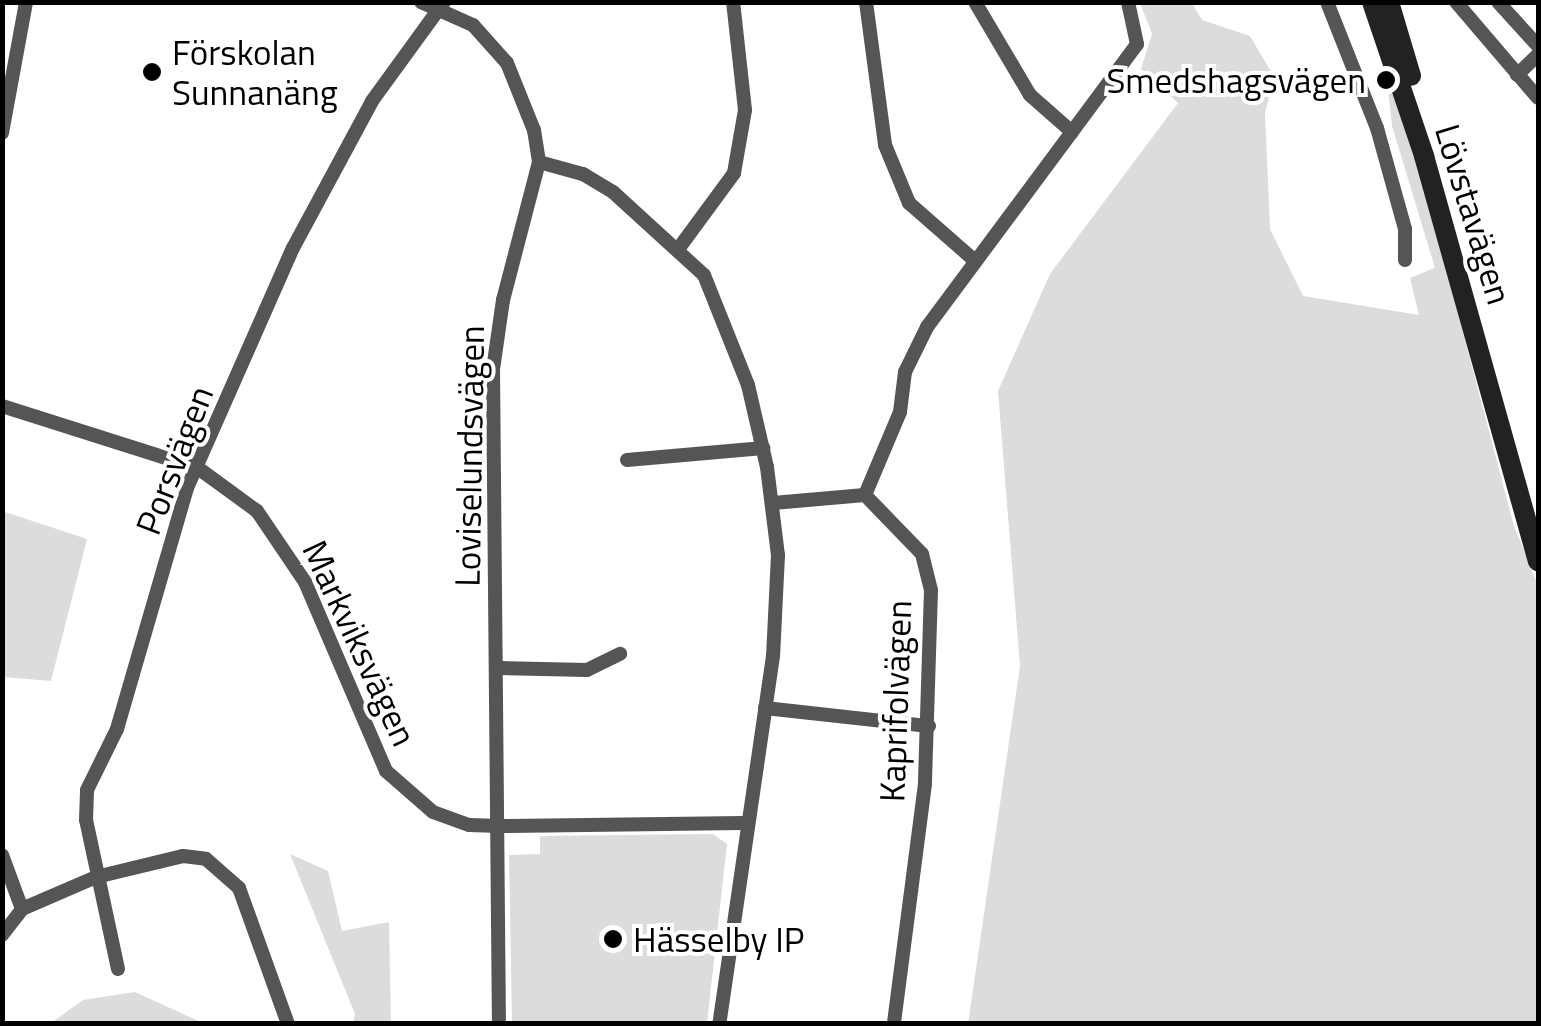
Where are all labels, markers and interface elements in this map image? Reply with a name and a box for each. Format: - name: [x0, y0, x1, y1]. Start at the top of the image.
- place label: Förskolan Sunnanäng: [172, 31, 338, 113]
- place label: Smedshagsvägen: [1106, 59, 1366, 101]
- marker: Förskolan Sunnanäng: [141, 61, 163, 83]
- marker: Smedshagsvägen: [1375, 69, 1397, 91]
- street label: Lövstavägen: [1427, 119, 1521, 309]
- street label: Loviselundsvägen: [446, 325, 492, 587]
- street label: Porsvägen: [126, 380, 222, 540]
- street label: Markviksvägen: [294, 534, 426, 752]
- street label: Kaprifolvägen: [870, 599, 920, 803]
- place label: Hässelby IP: [633, 918, 805, 960]
- marker: Hässelby IP: [602, 928, 624, 950]

